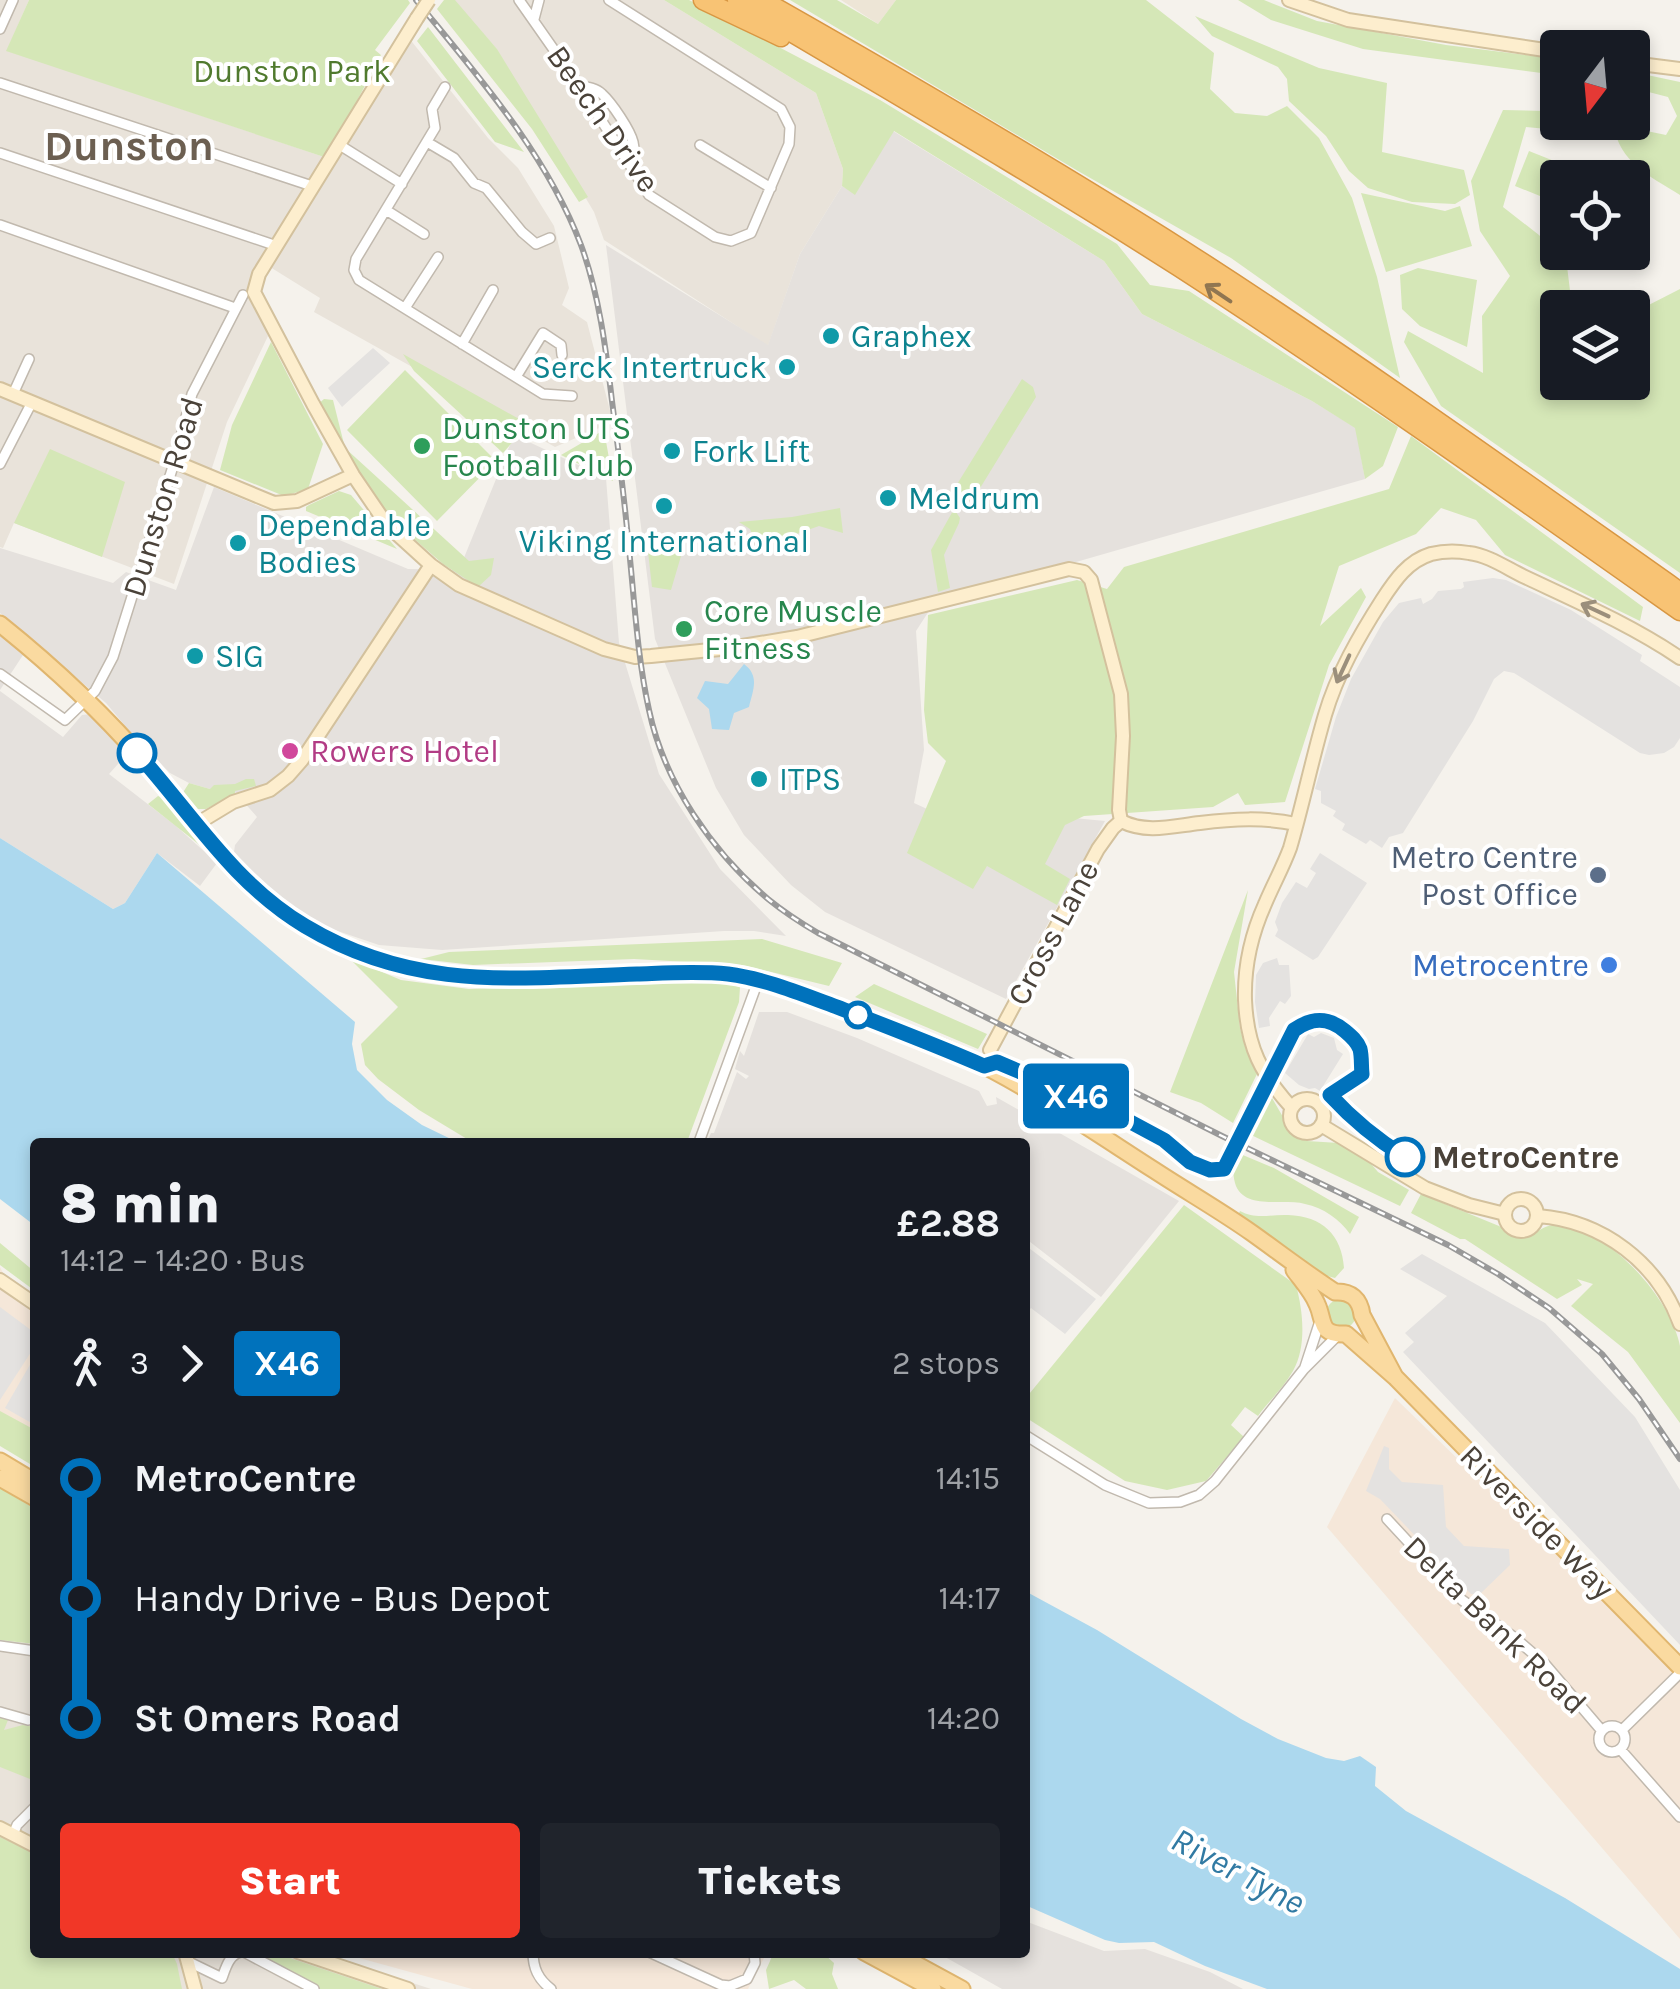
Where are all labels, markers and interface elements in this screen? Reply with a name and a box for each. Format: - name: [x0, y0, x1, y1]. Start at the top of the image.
- north arrow: [1540, 30, 1650, 140]
- map controls: [1540, 30, 1650, 400]
- street label: Beech Drive: [539, 38, 667, 200]
- park label: Dunston Park: [193, 53, 391, 90]
- district label: Dunston: [44, 121, 214, 171]
- button: locate: [1540, 160, 1650, 270]
- one-way arrow: [1204, 283, 1232, 304]
- button: layers: [1540, 290, 1650, 400]
- place label: Graphex: [851, 318, 972, 355]
- marker: Graphex: [820, 325, 842, 347]
- place label: Serck Intertruck: [532, 349, 767, 386]
- marker: Serck Intertruck: [776, 356, 798, 378]
- street label: Dunston Road: [115, 393, 211, 601]
- place label: Dunston UTS Football Club: [442, 410, 634, 484]
- place label: Fork Lift: [692, 433, 810, 470]
- marker: Dunston UTS Football Club: [411, 435, 433, 457]
- marker: Fork Lift: [661, 440, 683, 462]
- place label: Meldrum: [908, 480, 1040, 517]
- marker: Meldrum: [877, 487, 899, 509]
- marker: Viking International: [653, 495, 675, 517]
- place label: Dependable Bodies: [258, 507, 431, 581]
- place label: Viking International: [519, 523, 809, 560]
- marker: Dependable Bodies: [227, 532, 249, 554]
- place label: Core Muscle Fitness: [704, 593, 882, 667]
- one-way arrow: [1581, 599, 1611, 618]
- marker: Core Muscle Fitness: [673, 618, 695, 640]
- place label: SIG: [215, 638, 264, 675]
- marker: SIG: [184, 645, 206, 667]
- one-way arrow: [1333, 653, 1352, 683]
- place label: Rowers Hotel: [310, 733, 499, 770]
- unlabelled marker: [118, 734, 156, 772]
- marker: Rowers Hotel: [279, 740, 301, 762]
- place label: ITPS: [779, 761, 841, 798]
- marker: ITPS: [748, 768, 770, 790]
- place label: Metro Centre Post Office: [1390, 839, 1578, 913]
- street label: Cross Lane: [1000, 854, 1106, 1012]
- marker: Metro Centre Post Office: [1587, 864, 1609, 886]
- place label: Metrocentre: [1412, 947, 1589, 984]
- marker: Metrocentre: [1598, 954, 1620, 976]
- unlabelled marker: [845, 1002, 871, 1028]
- line badge: X46: [1018, 1064, 1134, 1128]
- text: X46: [1043, 1076, 1109, 1117]
- marker: MetroCentre: [1386, 1138, 1424, 1176]
- place label: MetroCentre: [1432, 1139, 1620, 1176]
- text: 8 min: [60, 1172, 220, 1236]
- text: £2.88: [897, 1201, 1000, 1246]
- text: 14:12 – 14:20 · Bus: [60, 1242, 306, 1279]
- icon: walk: [60, 1336, 115, 1391]
- icon: forward: [164, 1336, 219, 1391]
- text: X46: [254, 1343, 320, 1384]
- text: 3: [130, 1345, 149, 1382]
- text: 2 stops: [892, 1345, 1000, 1382]
- street label: Riverside Way: [1452, 1437, 1622, 1607]
- text: MetroCentre: [134, 1456, 357, 1501]
- text: 14:15: [936, 1460, 1000, 1497]
- street label: Delta Bank Road: [1396, 1528, 1594, 1722]
- text: Handy Drive - Bus Depot: [134, 1576, 550, 1621]
- text: 14:17: [939, 1580, 1000, 1617]
- text: St Omers Road: [134, 1696, 401, 1741]
- text: 14:20: [927, 1700, 1000, 1737]
- water label: River Tyne: [1164, 1819, 1312, 1923]
- button: Start: [60, 1823, 520, 1938]
- button: Tickets: [540, 1823, 1000, 1938]

